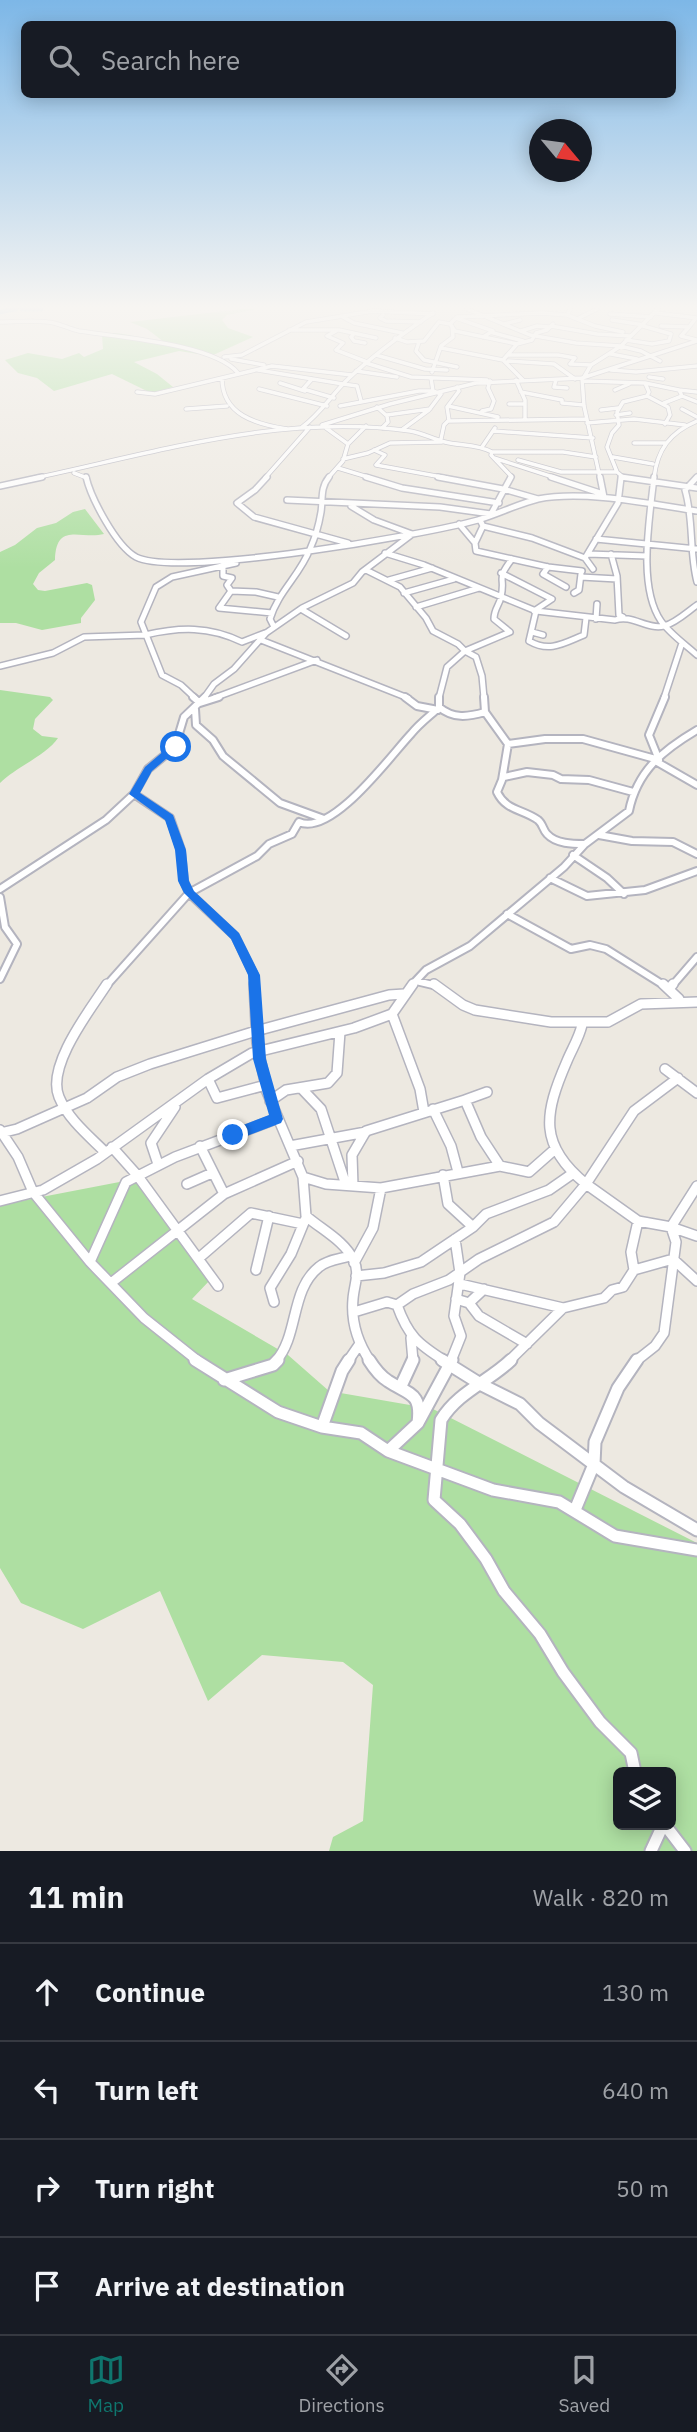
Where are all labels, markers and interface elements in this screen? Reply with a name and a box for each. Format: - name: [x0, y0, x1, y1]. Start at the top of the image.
- search box: [21, 21, 676, 98]
- icon: search: [45, 41, 83, 79]
- text: Search here: [101, 43, 240, 77]
- north arrow: [529, 119, 592, 182]
- route start: [160, 731, 191, 762]
- route end: [217, 1119, 248, 1150]
- map controls: [613, 1767, 676, 1830]
- button: layers: [613, 1767, 676, 1830]
- text: 11 min: [28, 1877, 124, 1916]
- text: Walk · 820 m: [533, 1882, 669, 1912]
- icon: ahead: [28, 1973, 66, 2011]
- text: Continue: [95, 1975, 205, 2009]
- text: 130 m: [602, 1977, 669, 2007]
- icon: left: [28, 2071, 66, 2109]
- text: Turn left: [95, 2073, 198, 2107]
- text: 640 m: [602, 2075, 669, 2105]
- icon: right: [28, 2169, 66, 2207]
- text: Turn right: [95, 2171, 214, 2205]
- text: 50 m: [616, 2173, 669, 2203]
- icon: arrive: [28, 2267, 66, 2305]
- text: Arrive at destination: [95, 2269, 345, 2303]
- tab: Map: [87, 2351, 125, 2417]
- tab: Directions: [298, 2351, 385, 2417]
- tab: Saved: [559, 2351, 610, 2417]

